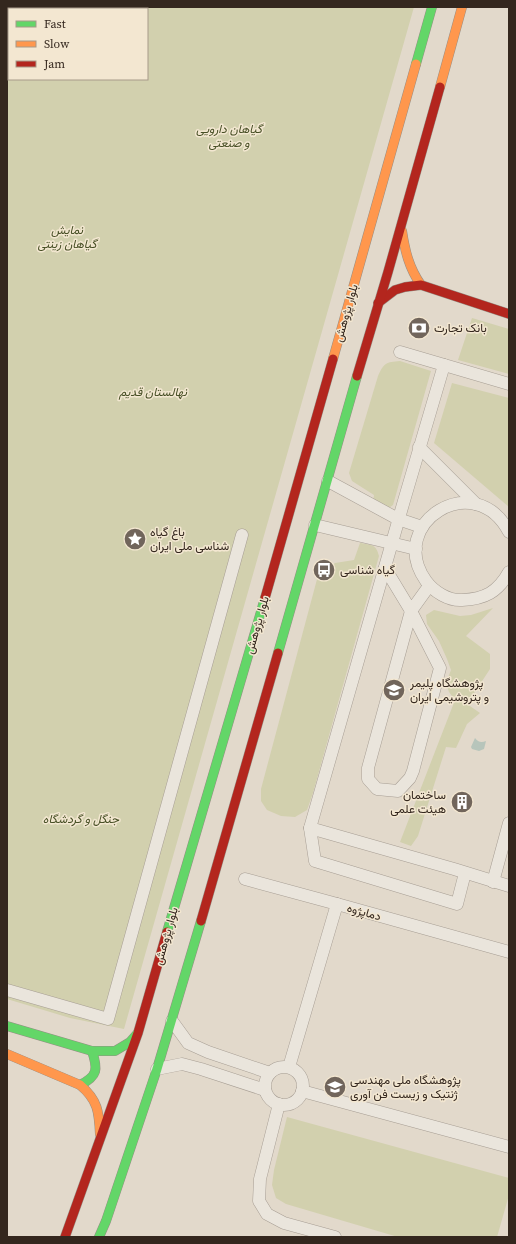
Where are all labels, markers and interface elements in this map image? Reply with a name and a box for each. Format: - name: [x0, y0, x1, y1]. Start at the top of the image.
- legend: [8, 8, 148, 80]
- text: Fast: [44, 16, 66, 32]
- text: Slow: [44, 36, 70, 52]
- text: Jam: [43, 56, 65, 72]
- park label: گیاهان دارویی و صنعتی: [196, 121, 265, 151]
- park label: نمایش گیاهان زینتی: [37, 222, 99, 252]
- street label: بلوار پژوهش: [330, 282, 362, 344]
- bank icon: بانک تجارت: [406, 315, 432, 341]
- place label: بانک تجارت: [434, 320, 487, 336]
- park label: نهالستان قدیم: [118, 384, 188, 400]
- place label: باغ گیاه‌ شناسی ملی ایران: [150, 524, 229, 554]
- place icon: باغ گیاه‌ شناسی ملی ایران: [122, 526, 148, 552]
- bus stop icon: گیاه شناسی: [311, 557, 337, 583]
- place label: گیاه شناسی: [340, 562, 395, 578]
- street label: بلوار پژوهش: [241, 594, 273, 656]
- place label: پژوهشگاه پلیمر و پتروشیمی ایران: [409, 675, 489, 705]
- school or university icon: پژوهشگاه پلیمر و پتروشیمی ایران: [381, 677, 407, 703]
- place label: ساختمان هیئت علمی: [390, 787, 446, 817]
- building icon: ساختمان هیئت علمی: [449, 789, 475, 815]
- park label: جنگل و گردشگاه: [43, 811, 120, 827]
- street label: دماپژوه: [345, 900, 383, 924]
- street label: بلوار پژوهش: [150, 905, 182, 967]
- place label: پژوهشگاه ملی مهندسی ژنتیک و زیست فن آوری: [350, 1072, 461, 1102]
- school or university icon: پژوهشگاه ملی مهندسی ژنتیک و زیست فن آوری: [322, 1074, 348, 1100]

